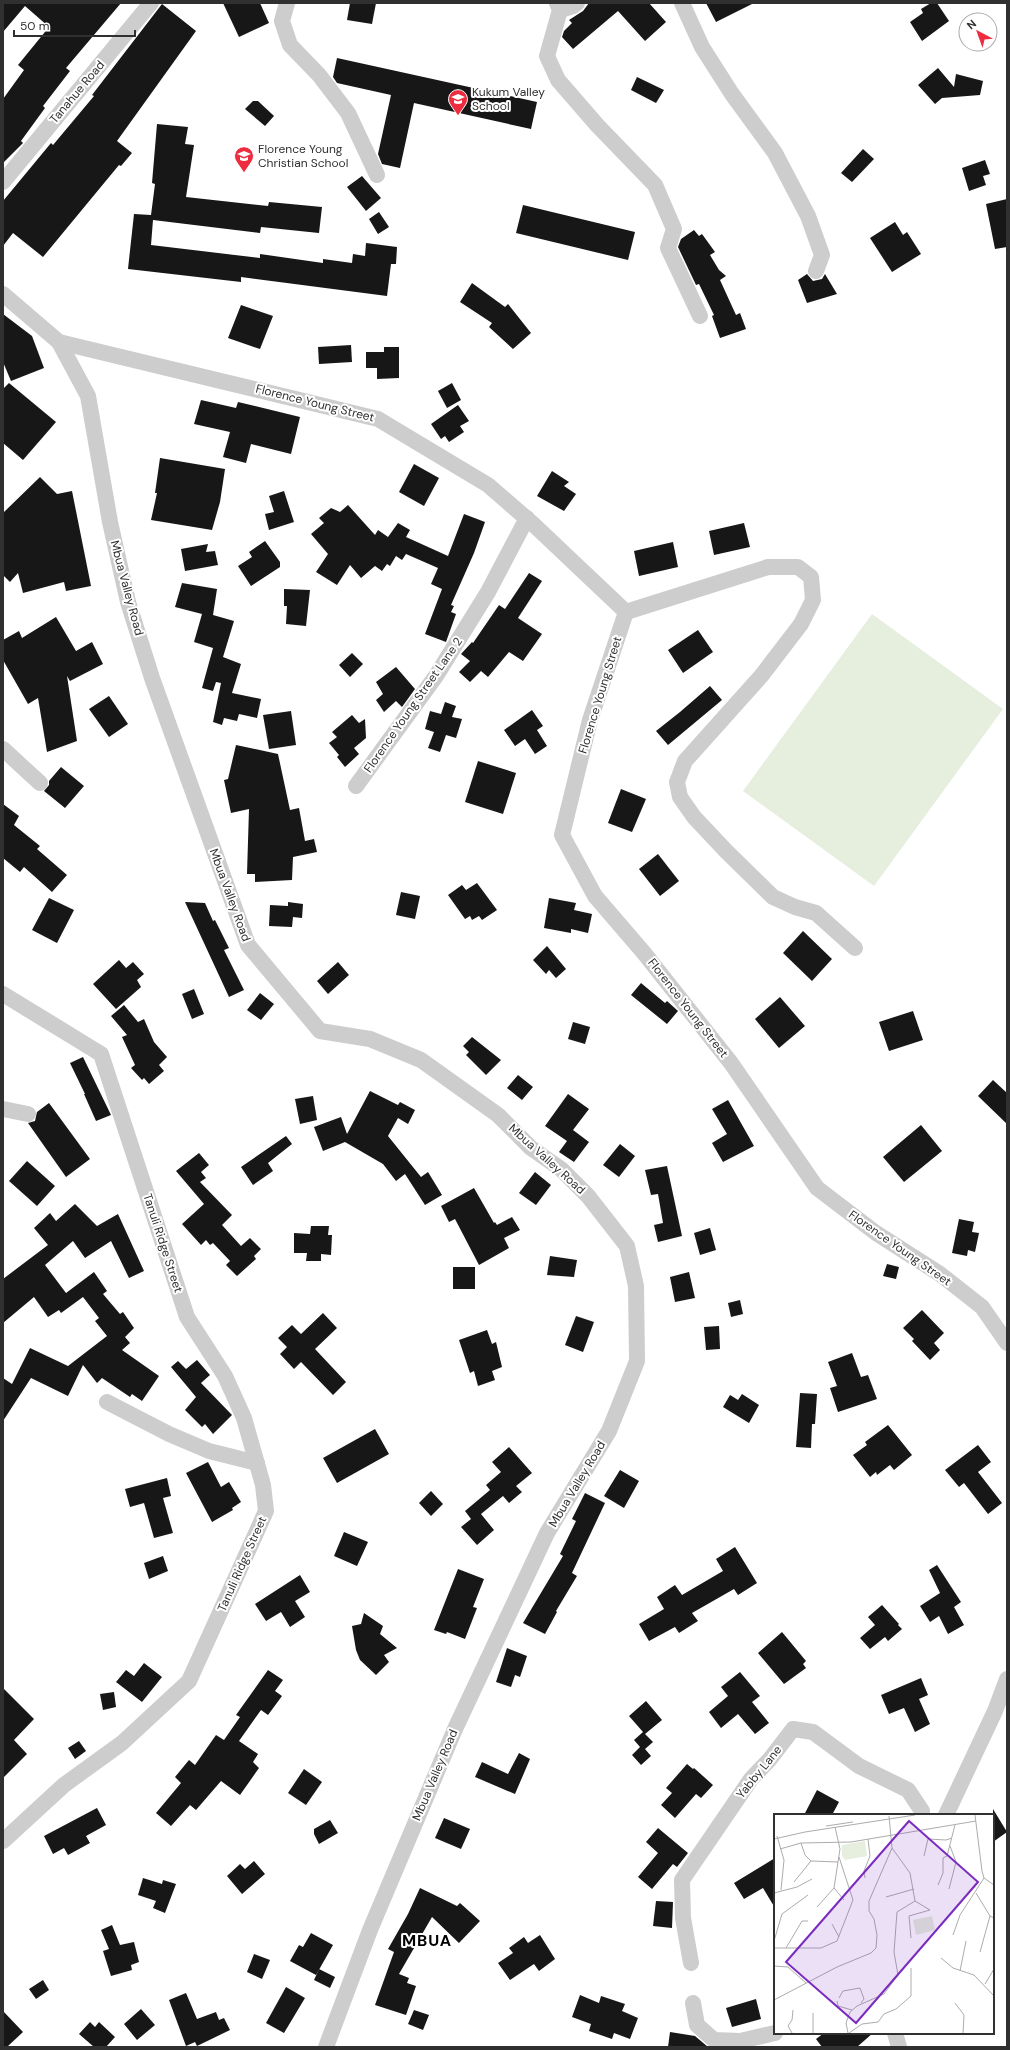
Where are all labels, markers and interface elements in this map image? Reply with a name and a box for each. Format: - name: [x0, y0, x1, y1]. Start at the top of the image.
- scale bar: [14, 12, 135, 38]
- north arrow: [958, 12, 998, 52]
- text: N: [964, 17, 979, 32]
- text: 50 m: [20, 18, 49, 34]
- street label: Tanahue Road: [46, 57, 108, 127]
- place label: Kukum Valley School: [472, 84, 545, 114]
- school or university icon: Kukum Valley School: [447, 88, 469, 116]
- place label: Florence Young Christian School: [258, 141, 348, 171]
- school or university icon: Florence Young Christian School: [233, 145, 255, 173]
- street label: Florence Young Street: [254, 381, 376, 426]
- street label: Mbua Valley Road: [107, 539, 147, 637]
- street label: Florence Young Street Lane 2: [360, 634, 466, 776]
- street label: Florence Young Street: [575, 634, 626, 756]
- street label: Mbua Valley Road: [206, 846, 254, 944]
- street label: Florence Young Street: [644, 955, 732, 1061]
- street label: Mbua Valley Road: [505, 1120, 589, 1198]
- street label: Tanuli Ridge Street: [139, 1192, 187, 1295]
- street label: Florence Young Street: [846, 1207, 955, 1290]
- street label: Mbua Valley Road: [545, 1438, 609, 1530]
- street label: Tanuli Ridge Street: [214, 1513, 270, 1614]
- street label: Mbua Valley Road: [409, 1727, 461, 1823]
- street label: Yabby Lane: [733, 1742, 785, 1802]
- inset map: [774, 1814, 994, 2034]
- district label: MBUA: [402, 1930, 452, 1951]

